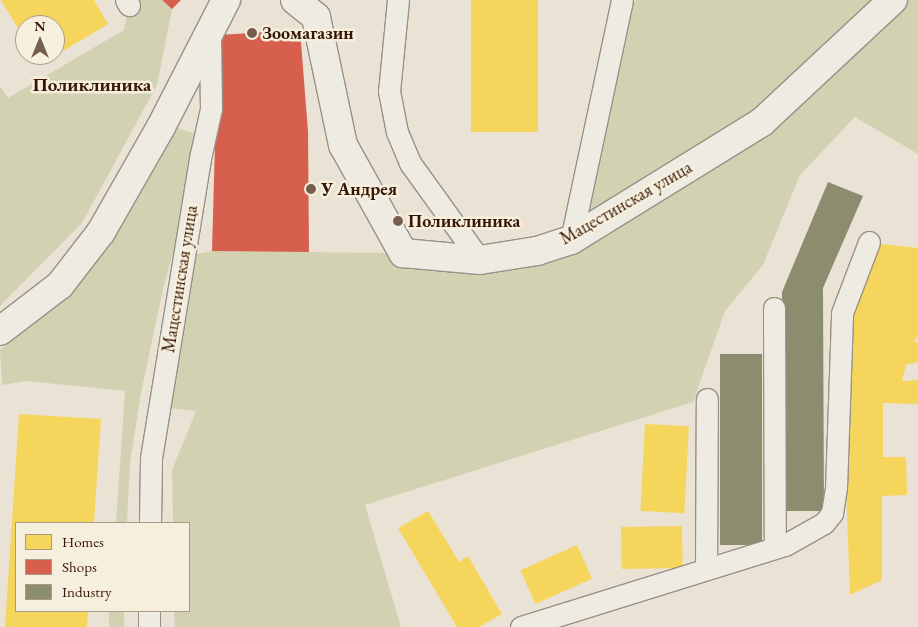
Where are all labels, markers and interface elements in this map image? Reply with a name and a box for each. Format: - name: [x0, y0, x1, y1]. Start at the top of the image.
- north arrow: [15, 15, 65, 65]
- text: N: [34, 17, 46, 35]
- place label: Зоомагазин: [262, 22, 354, 44]
- marker: Зоомагазин: [246, 27, 258, 39]
- district label: Поликлиника: [33, 74, 151, 96]
- street label: Мацестинская улица: [556, 156, 696, 250]
- place label: У Андрея: [321, 178, 397, 200]
- marker: У Андрея: [305, 183, 317, 195]
- street label: Мацестинская улица: [158, 204, 202, 354]
- place label: Поликлиника: [408, 210, 520, 232]
- marker: Поликлиника: [392, 215, 404, 227]
- legend: [15, 522, 190, 612]
- text: Homes: [62, 532, 104, 551]
- text: Shops: [62, 557, 97, 576]
- text: Industry: [62, 582, 112, 601]

